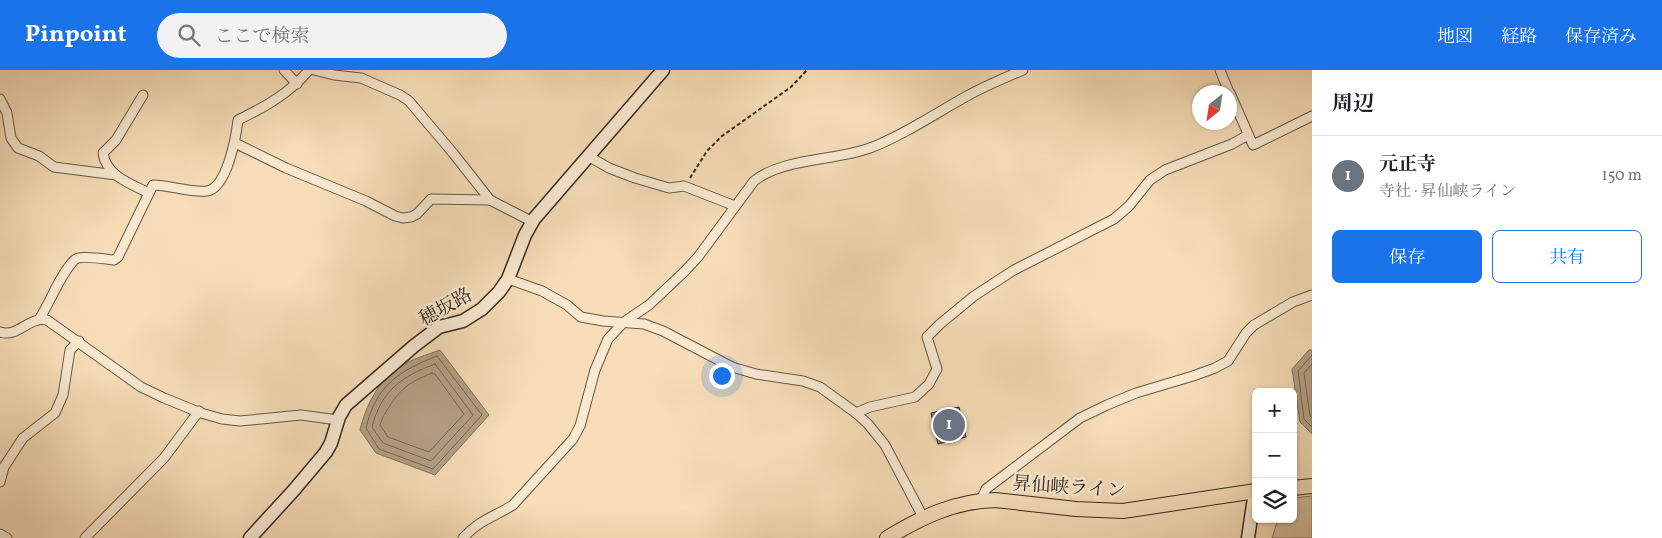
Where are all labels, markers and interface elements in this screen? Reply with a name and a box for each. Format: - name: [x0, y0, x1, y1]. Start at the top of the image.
- search box: [157, 13, 507, 58]
- text: Pinpoint: [25, 18, 127, 52]
- icon: search: [175, 21, 203, 49]
- text: ここで検索: [215, 24, 310, 50]
- text: 地図: [1437, 25, 1473, 50]
- text: 経路: [1501, 25, 1537, 50]
- text: 保存済み: [1565, 25, 1637, 50]
- north arrow: [1192, 85, 1237, 130]
- text: 周辺: [1332, 90, 1374, 119]
- text: 元正寺: [1379, 152, 1436, 178]
- text: 1: [1345, 165, 1351, 187]
- text: 150 m: [1601, 165, 1642, 187]
- text: 寺社 · 昇仙峡ライン: [1379, 181, 1516, 203]
- button: 保存: [1332, 230, 1482, 283]
- button: 共有: [1492, 230, 1642, 283]
- street label: 穂坂路: [415, 283, 477, 333]
- your location: [709, 363, 735, 389]
- map controls: [1252, 388, 1297, 523]
- button: +: [1252, 388, 1297, 433]
- pin: 1: [933, 406, 965, 444]
- button: −: [1252, 433, 1297, 478]
- street label: 昇仙峡ライン: [1011, 471, 1126, 505]
- button: layers: [1252, 478, 1297, 523]

